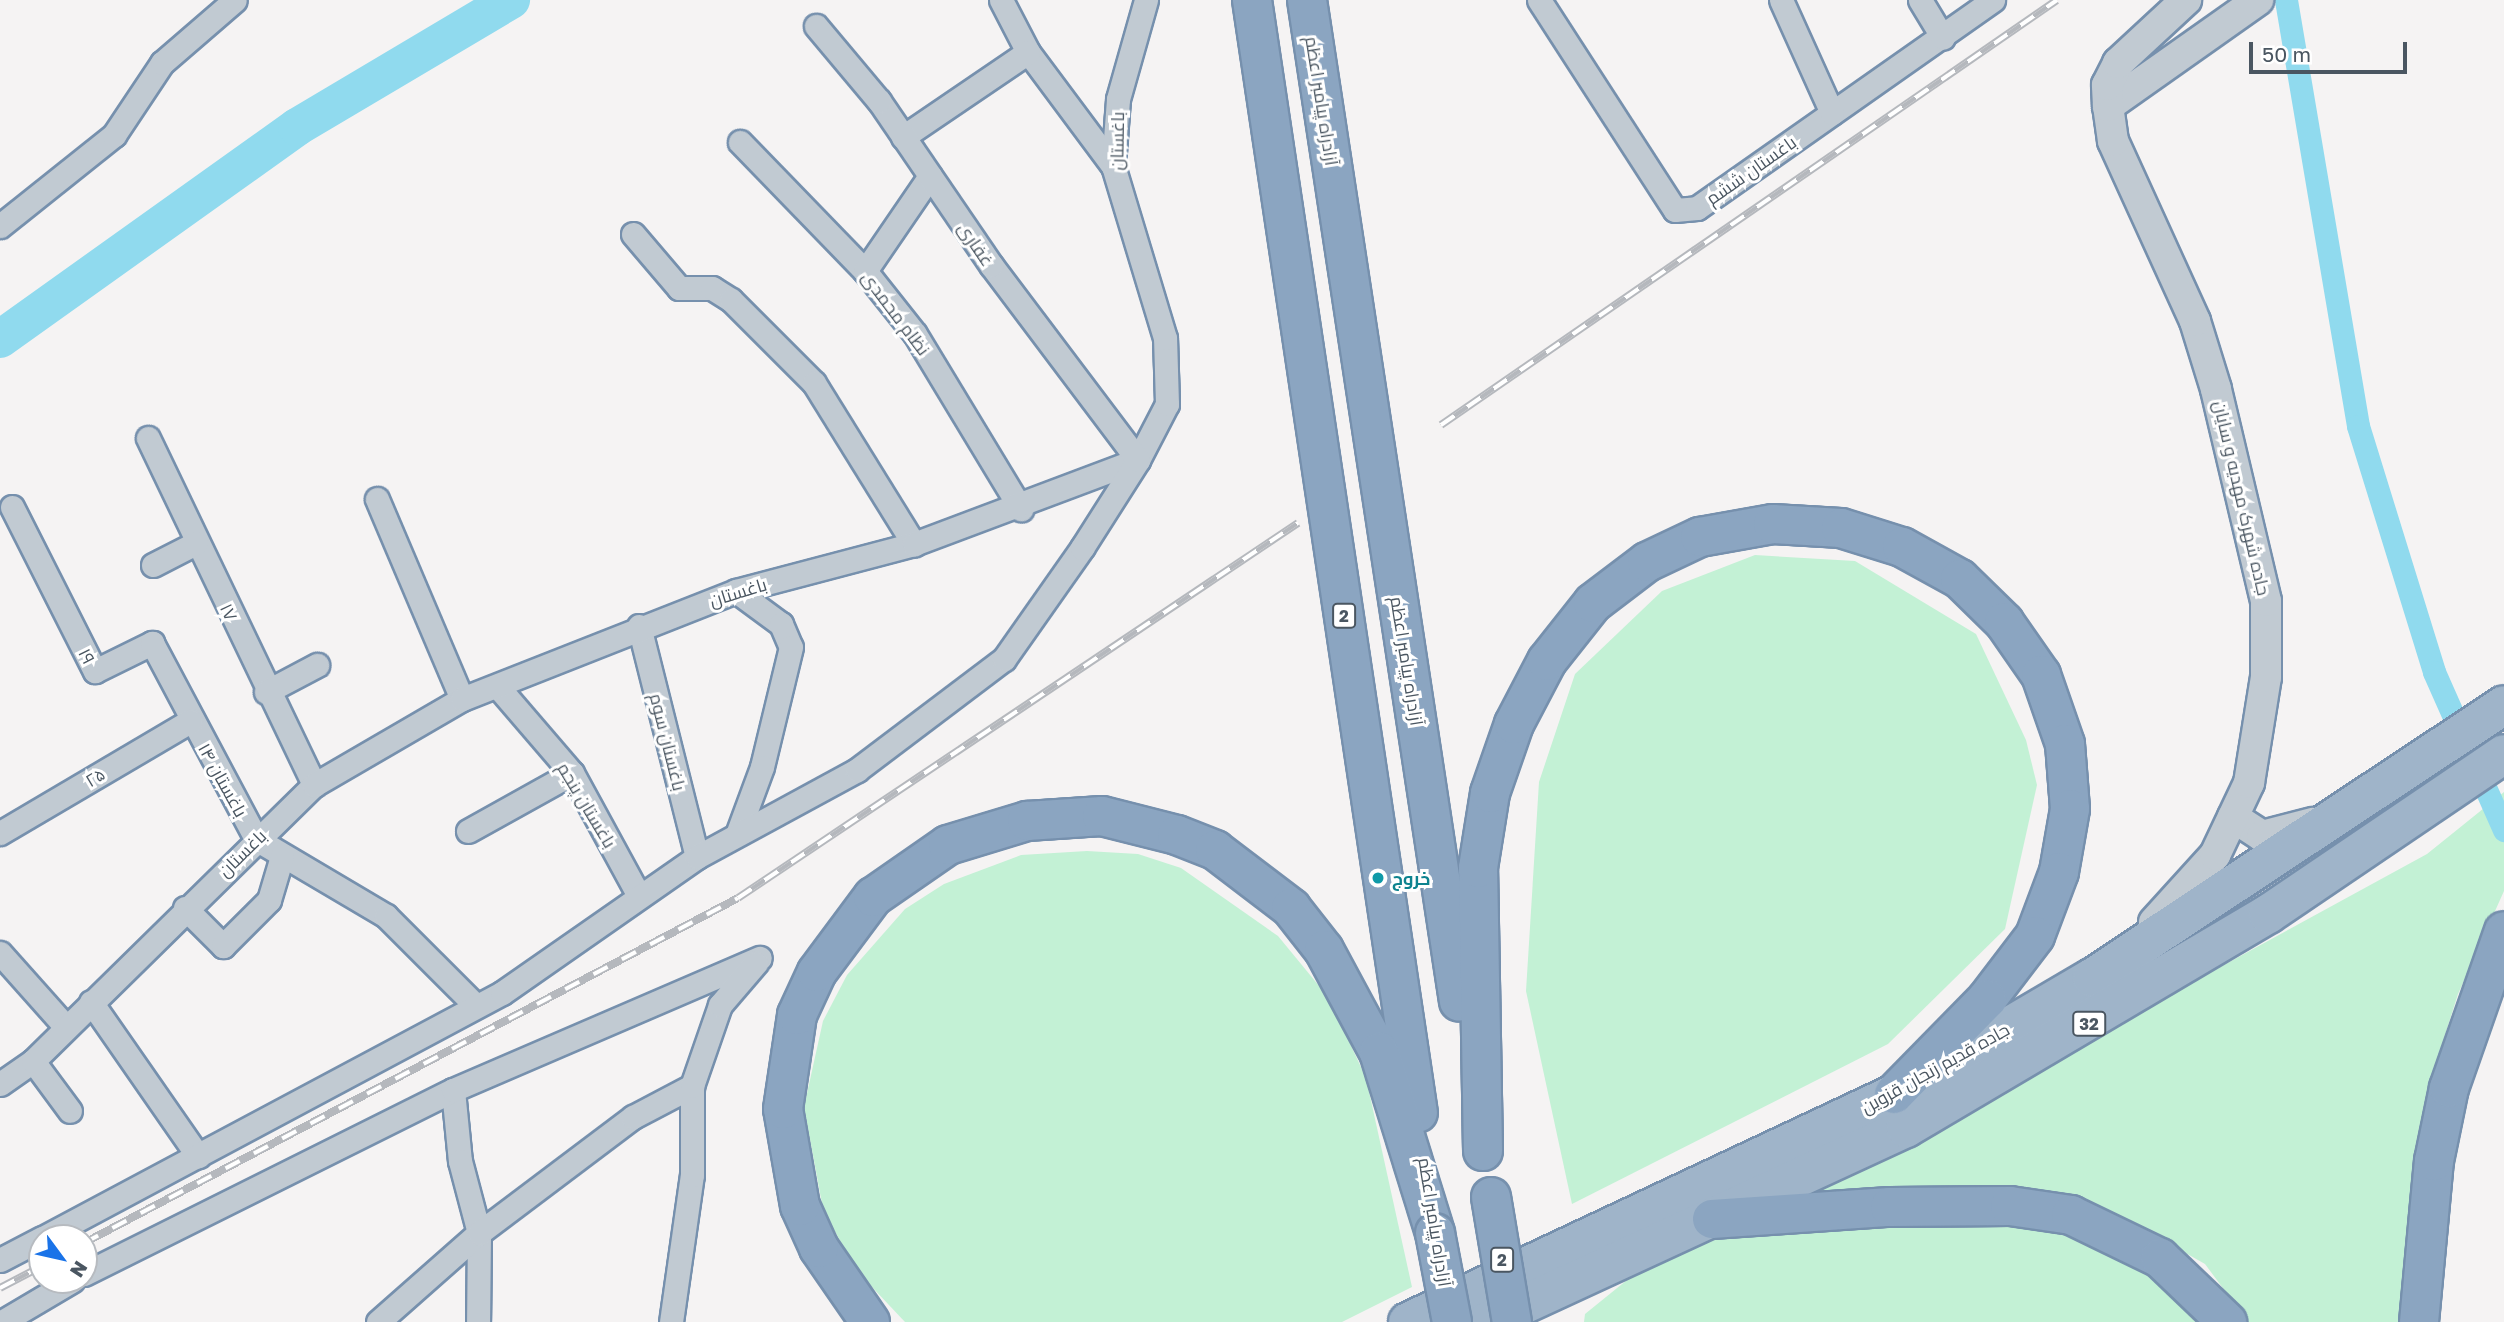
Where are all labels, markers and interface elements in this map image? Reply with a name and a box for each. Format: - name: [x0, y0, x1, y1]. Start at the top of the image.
- scale bar: [2252, 28, 2410, 72]
- street label: آزادراه پیامبر اعظم: [1301, 35, 1343, 167]
- text: 50 m: [2262, 41, 2311, 67]
- street label: باغستان: [1106, 111, 1128, 171]
- street label: باغستان ششم: [1702, 131, 1800, 209]
- street label: غفاری: [954, 218, 998, 270]
- street label: نظام محمدی: [857, 267, 935, 359]
- street label: جاده شهرک مهدیه و سایان: [2209, 399, 2275, 597]
- street label: باغستان: [707, 573, 769, 611]
- street label: آزادراه پیامبر اعظم: [1386, 595, 1428, 727]
- street label: ۱۷: [216, 600, 242, 624]
- road number: 2: [1332, 604, 1356, 628]
- street label: ۱۹: [74, 644, 100, 668]
- street label: باغستان سوم: [645, 691, 691, 793]
- street label: باغستان ۱۴: [194, 739, 252, 821]
- street label: باغستان پنجم: [553, 758, 621, 852]
- street label: ۲۵: [81, 763, 109, 791]
- street label: باغستان: [213, 825, 271, 881]
- place label: خروج: [1392, 867, 1430, 889]
- marker: خروج: [1370, 870, 1386, 886]
- road number: 32: [2072, 1012, 2106, 1036]
- street label: جاده قدیم زنجان قزوین: [1857, 1018, 2013, 1118]
- street label: آزادراه پیامبر اعظم: [1414, 1156, 1456, 1288]
- north arrow: [28, 1224, 98, 1294]
- road number: 2: [1490, 1248, 1514, 1272]
- text: N: [66, 1257, 93, 1282]

